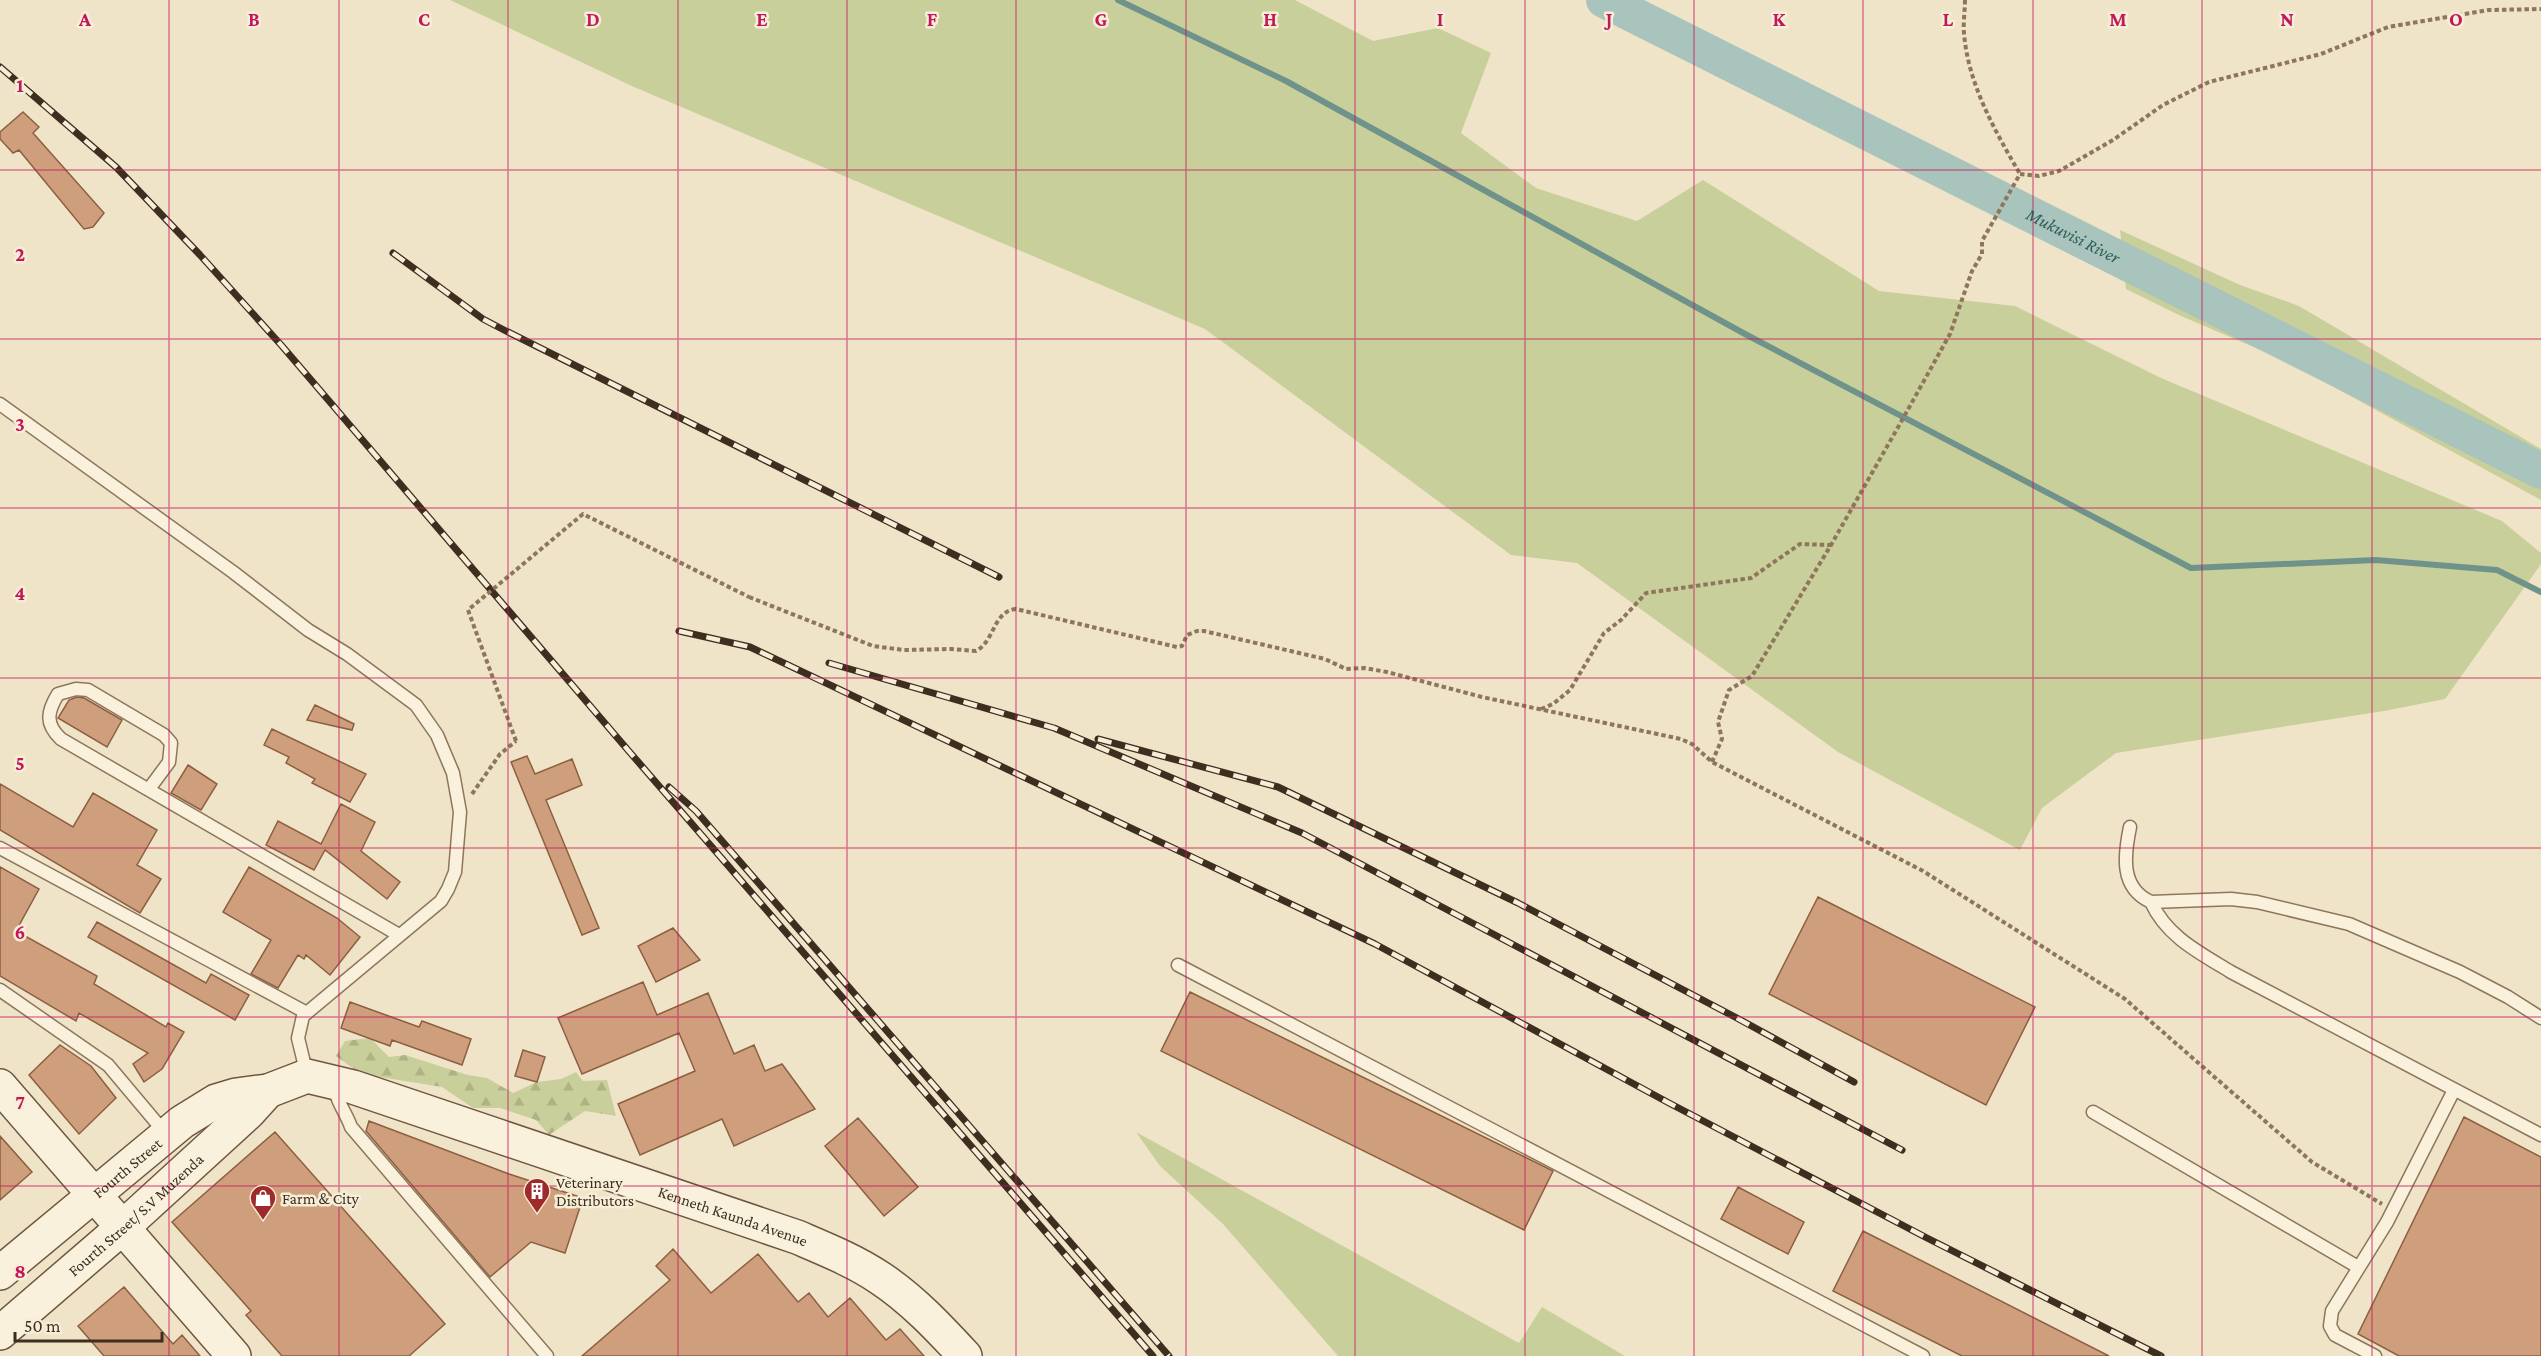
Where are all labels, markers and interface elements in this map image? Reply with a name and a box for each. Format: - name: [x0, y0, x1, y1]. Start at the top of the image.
- text: A: [78, 8, 92, 30]
- text: B: [248, 8, 260, 30]
- text: C: [418, 8, 430, 30]
- text: D: [586, 8, 600, 30]
- text: E: [756, 8, 768, 30]
- text: F: [927, 8, 938, 30]
- text: G: [1095, 8, 1108, 30]
- text: H: [1263, 8, 1277, 30]
- text: I: [1437, 8, 1444, 30]
- text: J: [1604, 8, 1613, 30]
- text: K: [1773, 8, 1787, 30]
- text: L: [1943, 8, 1954, 30]
- text: M: [2109, 8, 2127, 30]
- text: N: [2280, 8, 2294, 30]
- text: O: [2449, 8, 2463, 30]
- text: 1: [16, 74, 24, 96]
- water label: Mukuvisi River: [2022, 203, 2124, 268]
- text: 2: [15, 243, 25, 265]
- text: 3: [15, 413, 25, 435]
- text: 4: [15, 582, 26, 604]
- text: 5: [15, 752, 25, 774]
- text: 6: [15, 921, 25, 943]
- text: 7: [15, 1091, 25, 1113]
- street label: Fourth Street: [89, 1134, 165, 1201]
- street label: Fourth Street/ S.V Muzenda: [64, 1149, 207, 1279]
- place label: Veterinary Distributors: [556, 1174, 634, 1209]
- building icon: Veterinary Distributors: [522, 1176, 552, 1214]
- street label: Kenneth Kaunda Avenue: [656, 1182, 810, 1249]
- shop icon: Farm & City: [248, 1183, 278, 1221]
- place label: Farm & City: [282, 1190, 359, 1208]
- text: 8: [14, 1260, 26, 1282]
- scale bar: [15, 1305, 162, 1343]
- text: 50 m: [24, 1316, 61, 1336]

